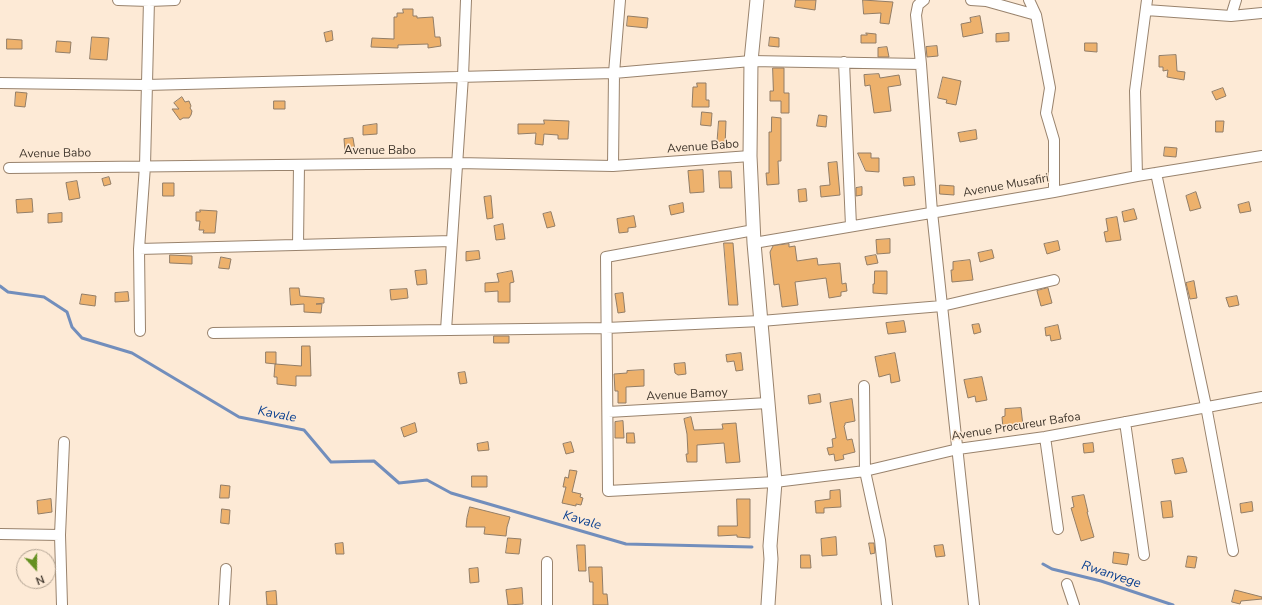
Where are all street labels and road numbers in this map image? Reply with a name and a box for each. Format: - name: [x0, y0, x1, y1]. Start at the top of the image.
- street label: Avenue Babo: [667, 137, 739, 157]
- street label: Avenue Babo: [344, 144, 416, 158]
- street label: Avenue Babo: [19, 146, 91, 162]
- street label: Avenue Musafiri: [962, 171, 1050, 201]
- street label: Avenue Bamoy: [646, 386, 728, 404]
- street label: Avenue Procureur Bafoa: [950, 410, 1082, 444]

